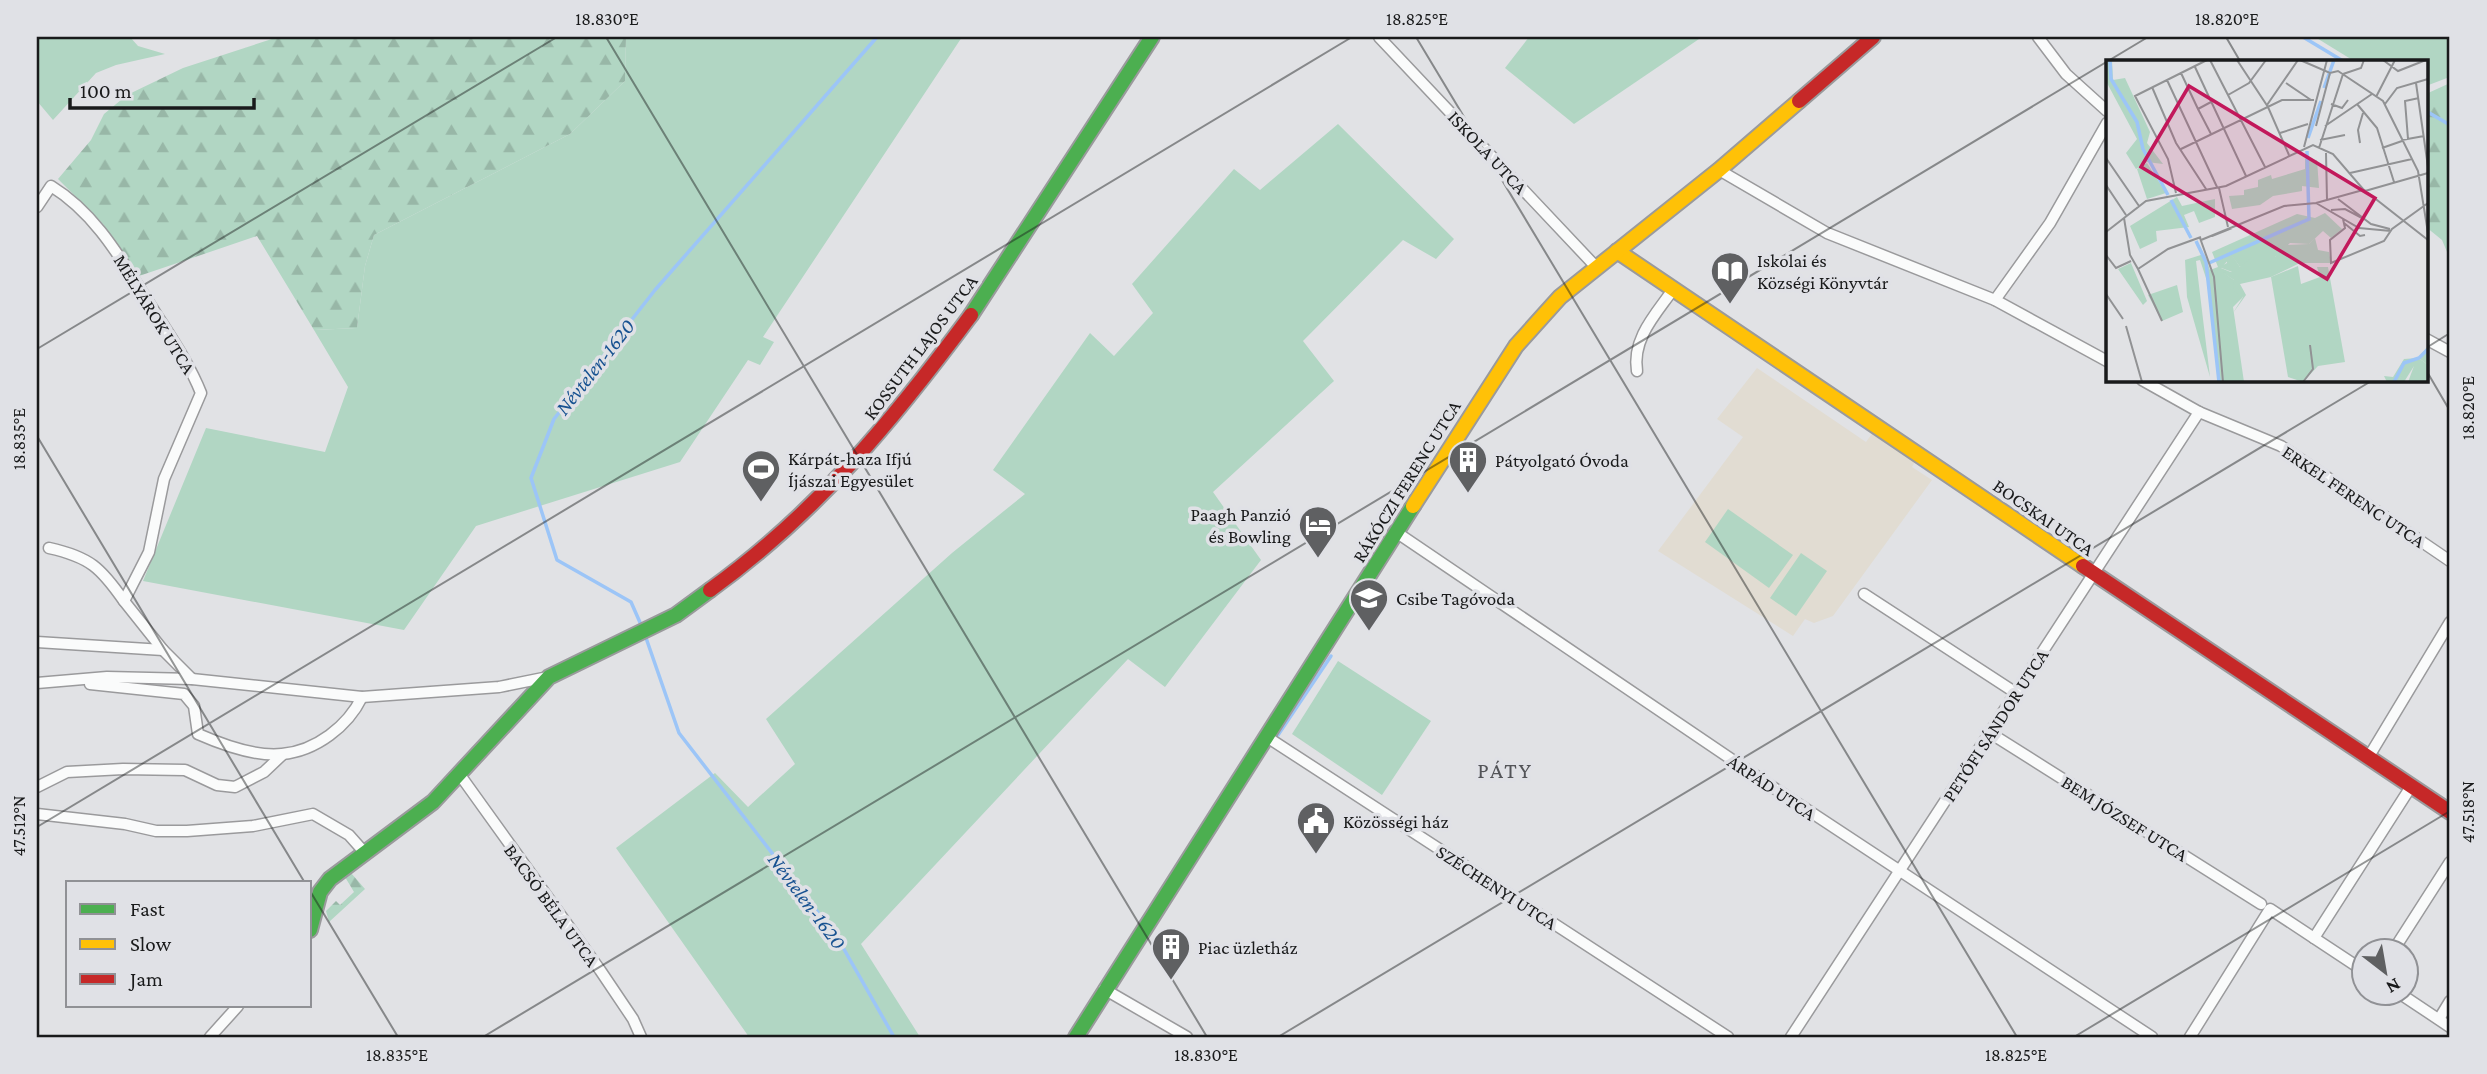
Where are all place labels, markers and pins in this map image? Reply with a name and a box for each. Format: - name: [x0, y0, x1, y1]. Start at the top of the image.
- library icon: Iskolai és Községi Könyvtár: [1709, 250, 1751, 305]
- place label: Iskolai és Községi Könyvtár: [1757, 250, 1889, 293]
- building icon: Pátyolgató Óvoda: [1447, 439, 1489, 494]
- sports icon: Kárpát-haza Ifjú Íjászai Egyesület: [740, 448, 782, 503]
- place label: Kárpát-haza Ifjú Íjászai Egyesület: [788, 448, 914, 492]
- place label: Pátyolgató Óvoda: [1495, 450, 1629, 471]
- place label: Paagh Panzió és Bowling: [1190, 504, 1291, 547]
- hotel icon: Paagh Panzió és Bowling: [1297, 504, 1339, 559]
- school or university icon: Csibe Tagóvoda: [1348, 577, 1390, 632]
- place label: Csibe Tagóvoda: [1396, 588, 1515, 609]
- public building icon: Közösségi ház: [1295, 800, 1337, 855]
- place label: Közösségi ház: [1343, 811, 1449, 832]
- building icon: Piac üzletház: [1150, 926, 1192, 981]
- place label: Piac üzletház: [1198, 937, 1298, 958]

